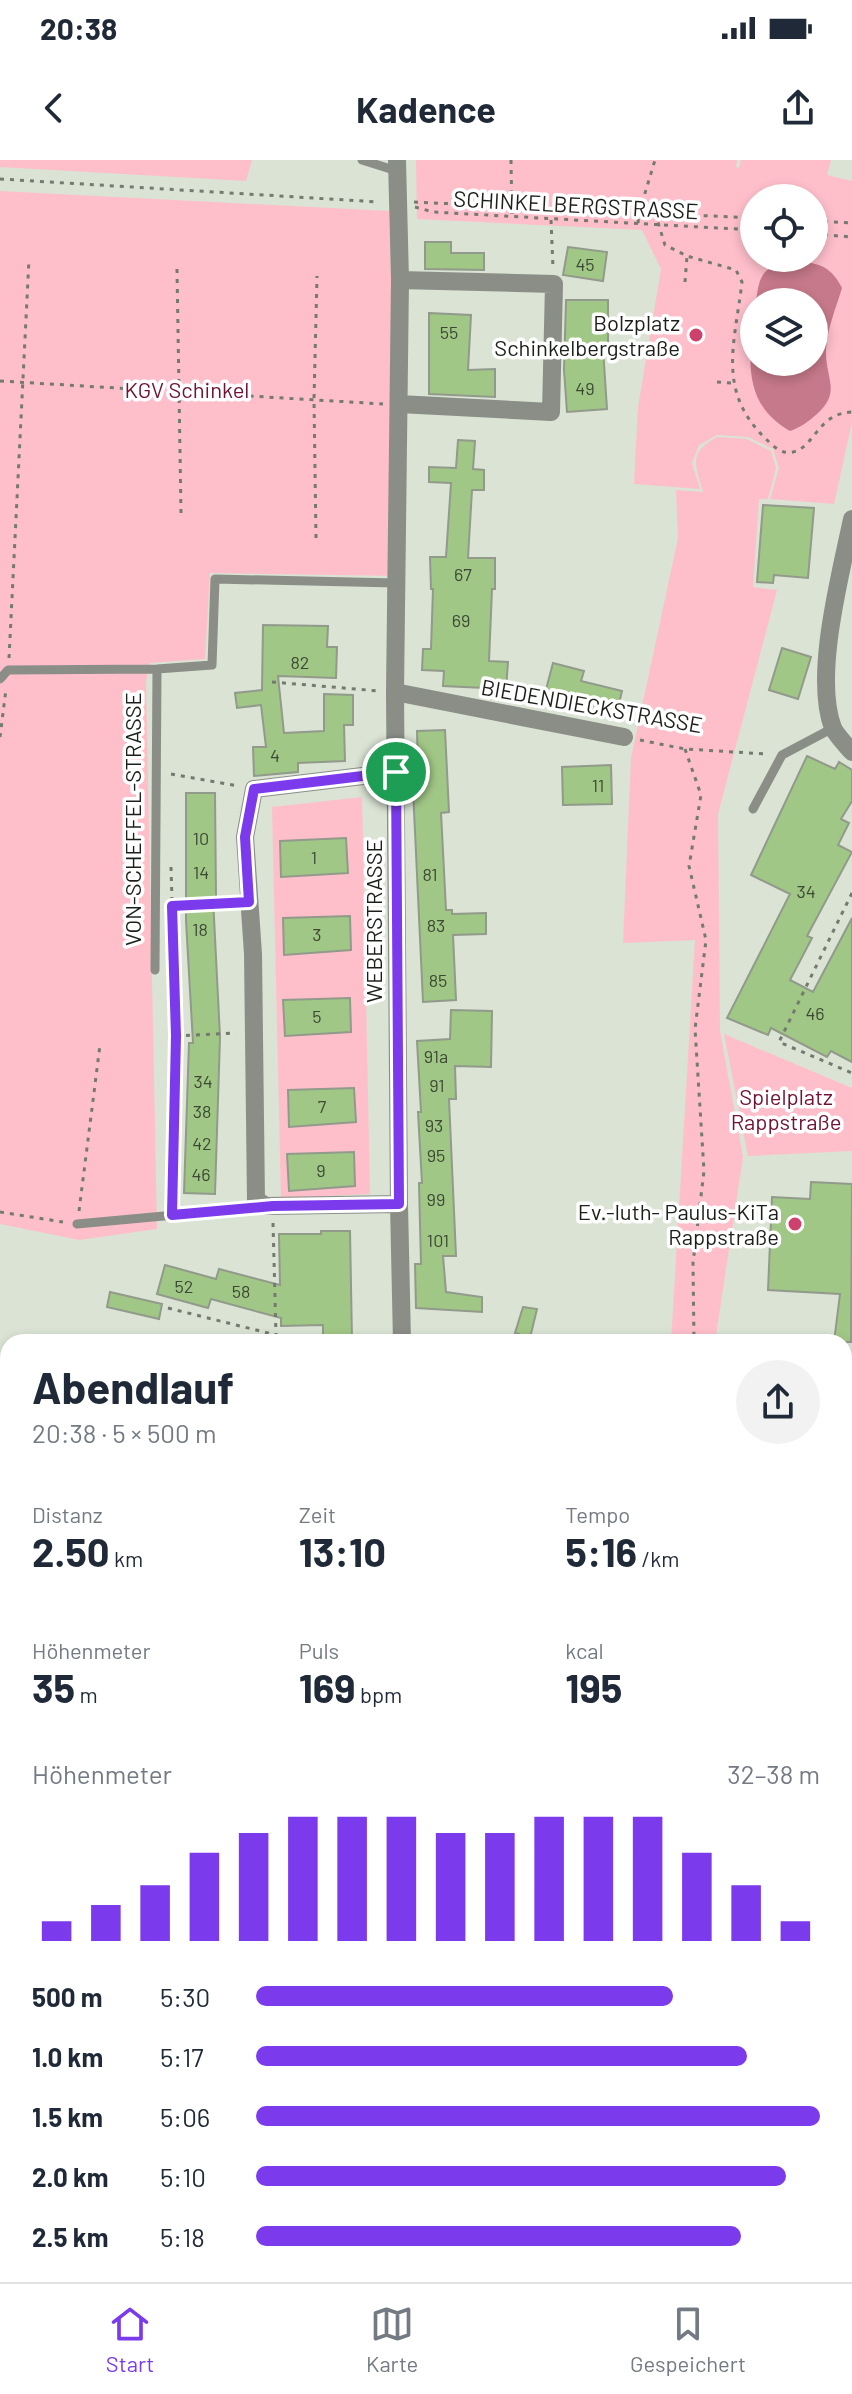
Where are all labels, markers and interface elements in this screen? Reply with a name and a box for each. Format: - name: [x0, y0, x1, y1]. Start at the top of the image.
- text: 20:38: [40, 10, 117, 46]
- icon: back: [32, 86, 76, 130]
- icon: share: [776, 86, 820, 130]
- text: Kadence: [356, 87, 496, 130]
- map controls: [740, 184, 828, 376]
- button: locate: [740, 184, 828, 272]
- street label: SCHINKELBERGSTRASSE: [453, 185, 699, 223]
- house number: 45: [575, 253, 595, 275]
- button: layers: [740, 288, 828, 376]
- place label: Bolzplatz Schinkelbergstraße: [494, 309, 680, 360]
- house number: 55: [440, 321, 458, 343]
- marker: Bolzplatz Schinkelbergstraße: [687, 326, 705, 344]
- park label: KGV Schinkel: [125, 376, 249, 402]
- house number: 49: [575, 377, 595, 399]
- house number: 67: [454, 563, 472, 585]
- house number: 69: [452, 609, 470, 631]
- house number: 82: [290, 651, 310, 673]
- street label: BIEDENDIECKSTRASSE: [479, 673, 705, 737]
- street label: VON-SCHEFFEL-STRASSE: [119, 692, 145, 946]
- pin: [362, 738, 430, 806]
- house number: 4: [270, 744, 280, 766]
- icon: arrive: [374, 750, 418, 794]
- house number: 11: [592, 774, 604, 796]
- house number: 10: [193, 827, 209, 849]
- street label: WEBERSTRASSE: [360, 839, 386, 1003]
- house number: 1: [311, 846, 317, 868]
- house number: 14: [193, 861, 209, 883]
- house number: 81: [422, 863, 438, 885]
- house number: 34: [796, 880, 816, 902]
- house number: 83: [427, 914, 445, 936]
- house number: 18: [192, 918, 208, 940]
- house number: 3: [312, 923, 322, 945]
- house number: 85: [429, 969, 447, 991]
- house number: 46: [805, 1002, 825, 1024]
- house number: 5: [312, 1005, 322, 1027]
- house number: 91a: [424, 1045, 448, 1067]
- house number: 34: [193, 1070, 213, 1092]
- house number: 91: [429, 1074, 445, 1096]
- park label: Spielplatz Rappstraße: [731, 1083, 841, 1134]
- house number: 7: [318, 1095, 327, 1117]
- house number: 38: [193, 1100, 211, 1122]
- house number: 93: [425, 1114, 443, 1136]
- house number: 42: [192, 1132, 212, 1154]
- house number: 95: [427, 1144, 445, 1166]
- house number: 9: [316, 1159, 326, 1181]
- house number: 46: [191, 1163, 211, 1185]
- house number: 99: [427, 1188, 445, 1210]
- place label: Ev.-luth- Paulus-KiTa Rappstraße: [578, 1198, 779, 1249]
- marker: Ev.-luth- Paulus-KiTa Rappstraße: [786, 1215, 804, 1233]
- house number: 101: [427, 1229, 449, 1251]
- house number: 52: [175, 1275, 193, 1297]
- house number: 58: [232, 1280, 250, 1302]
- text: Abendlauf: [32, 1360, 234, 1413]
- button: share: [736, 1360, 820, 1444]
- text: 20:38 · 5 × 500 m: [32, 1417, 216, 1448]
- text: Distanz: [32, 1501, 103, 1527]
- text: Zeit: [299, 1501, 336, 1527]
- text: Tempo: [565, 1501, 630, 1527]
- text: 2.50: [32, 1527, 110, 1575]
- text: 13:10: [299, 1527, 386, 1575]
- text: 5:16: [565, 1527, 637, 1575]
- text: km: [110, 1545, 143, 1571]
- text: /km: [637, 1545, 680, 1571]
- text: Höhenmeter: [32, 1637, 151, 1663]
- text: Puls: [299, 1637, 339, 1663]
- text: kcal: [565, 1637, 604, 1663]
- text: 35: [32, 1663, 75, 1711]
- text: 169: [299, 1663, 356, 1711]
- text: 195: [565, 1663, 622, 1711]
- text: m: [75, 1681, 98, 1707]
- text: bpm: [356, 1681, 402, 1707]
- text: Höhenmeter: [32, 1758, 172, 1789]
- text: 32–38 m: [727, 1758, 820, 1789]
- text: 500 m: [32, 1981, 103, 2012]
- text: 5:30: [160, 1981, 210, 2012]
- text: 1.0 km: [32, 2041, 103, 2072]
- text: 5:17: [160, 2041, 204, 2072]
- text: 1.5 km: [32, 2101, 103, 2132]
- text: 5:06: [160, 2101, 210, 2132]
- text: 2.0 km: [32, 2161, 109, 2192]
- text: 5:10: [160, 2161, 206, 2192]
- text: 2.5 km: [32, 2221, 108, 2252]
- text: 5:18: [160, 2221, 205, 2252]
- tab: Start: [106, 2302, 154, 2376]
- tab: Karte: [366, 2302, 418, 2376]
- tab: Gespeichert: [630, 2302, 746, 2376]

